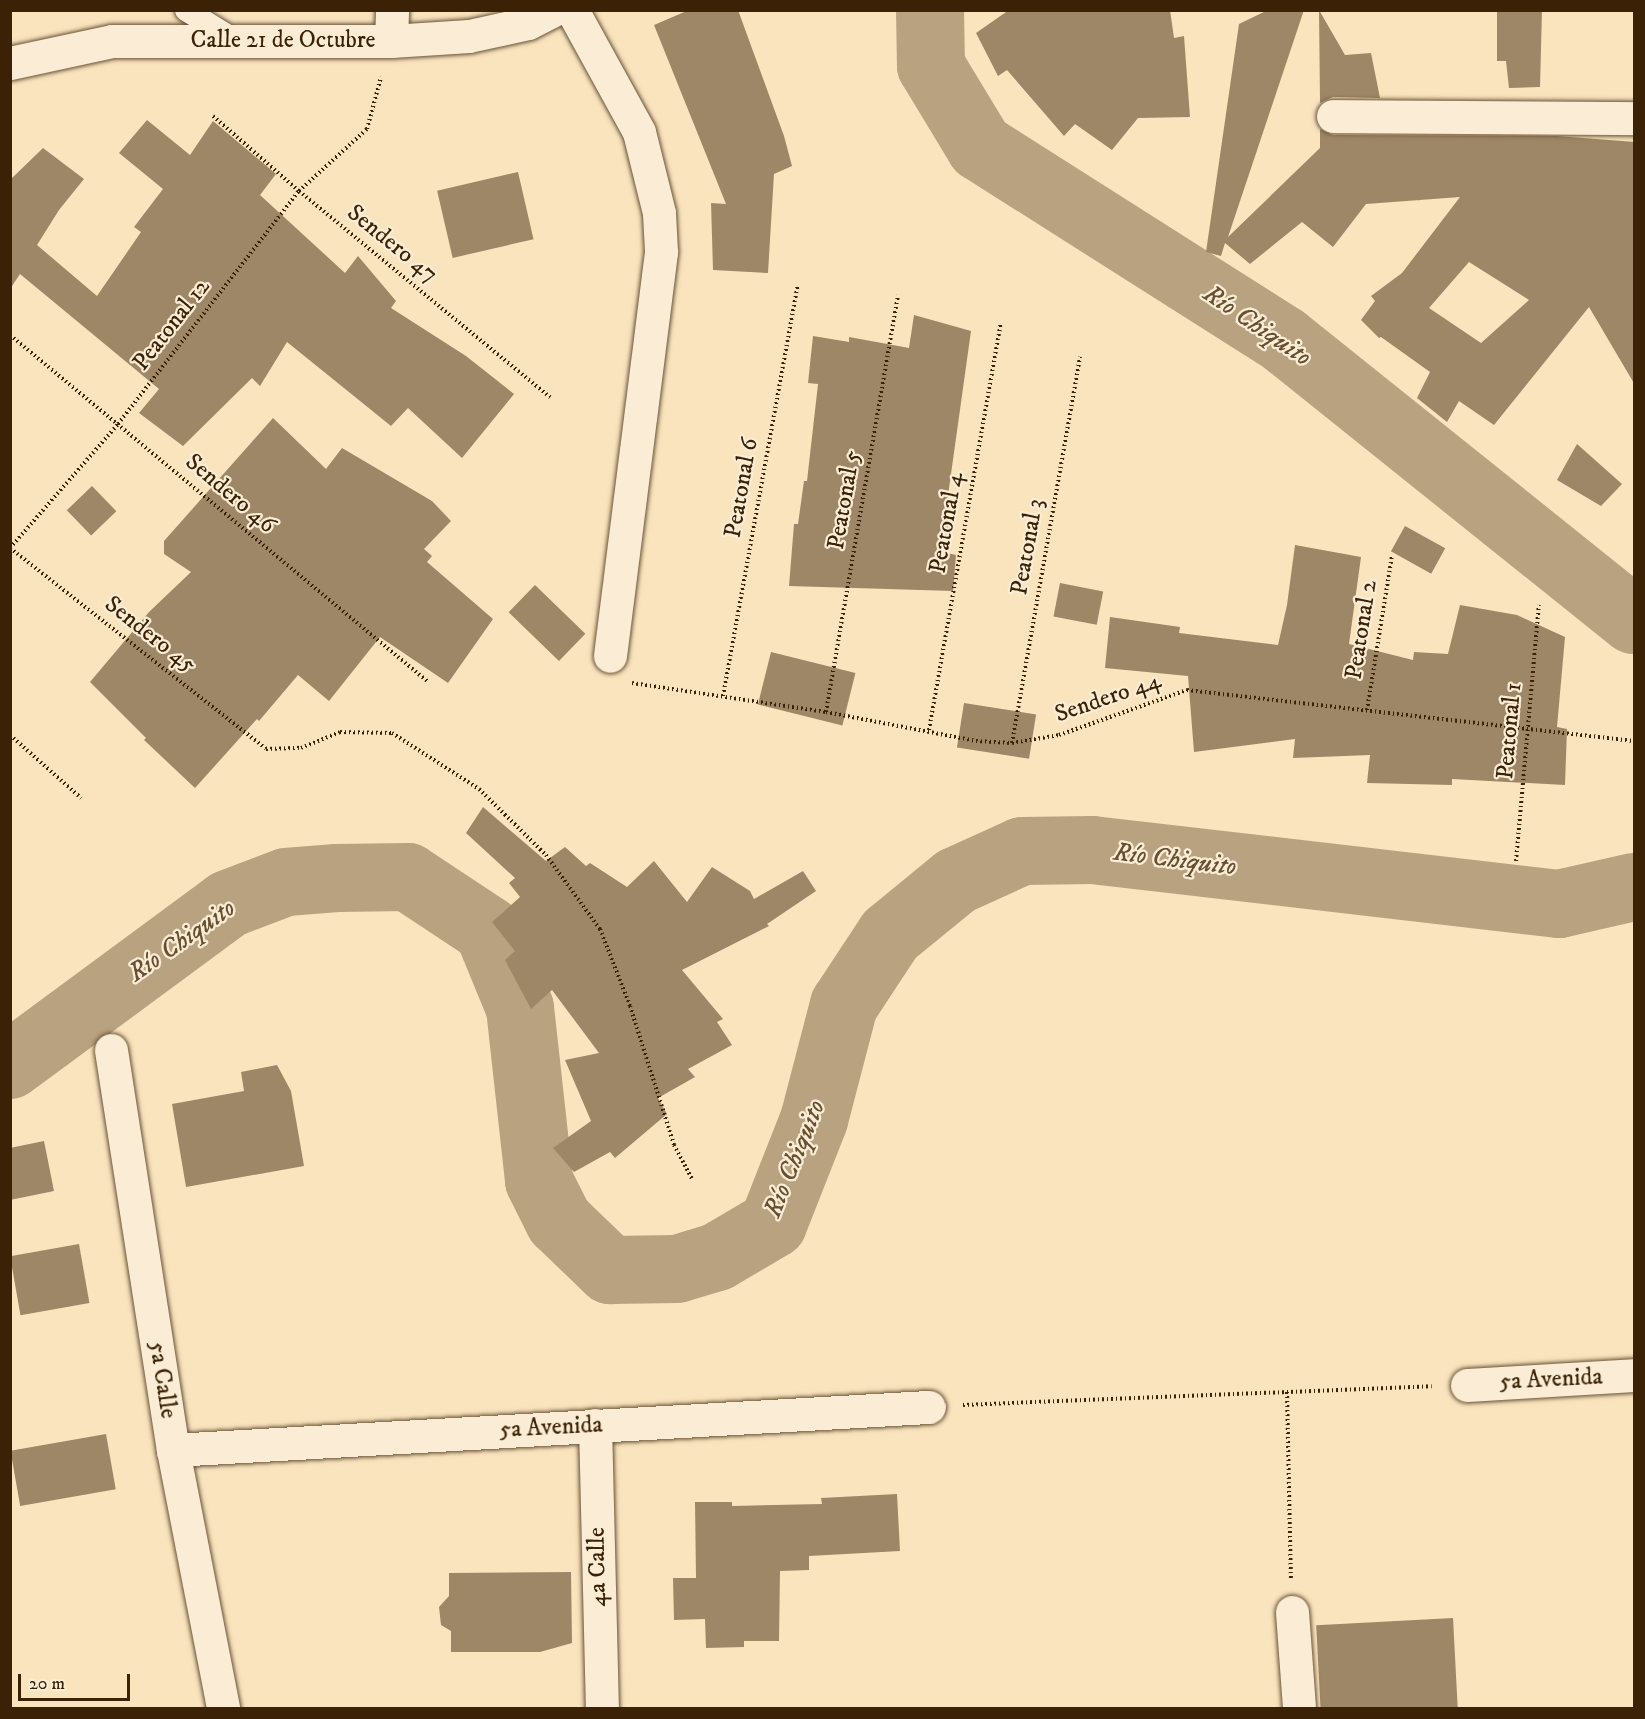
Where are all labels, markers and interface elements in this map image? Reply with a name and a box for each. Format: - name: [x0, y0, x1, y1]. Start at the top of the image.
- street label: Calle 21 de Octubre: [190, 27, 376, 55]
- street label: Sendero 47: [341, 199, 443, 289]
- street label: Peatonal 12: [127, 273, 217, 377]
- water label: Río Chiquito: [1197, 279, 1317, 373]
- street label: Peatonal 6: [719, 436, 765, 540]
- street label: Sendero 46: [179, 448, 281, 540]
- street label: Peatonal 5: [822, 448, 868, 552]
- street label: Peatonal 4: [924, 470, 970, 576]
- street label: Peatonal 3: [1005, 497, 1051, 597]
- street label: Peatonal 2: [1340, 578, 1384, 682]
- street label: Sendero 45: [98, 590, 202, 680]
- street label: Sendero 44: [1051, 666, 1165, 730]
- street label: Peatonal 1: [1491, 681, 1529, 781]
- water label: Río Chiquito: [1112, 837, 1238, 883]
- water label: Río Chiquito: [122, 893, 242, 989]
- water label: Río Chiquito: [757, 1096, 833, 1222]
- street label: 5a Calle: [142, 1339, 182, 1421]
- street label: 5a Avenida: [1499, 1363, 1603, 1397]
- street label: 5a Avenida: [499, 1411, 603, 1445]
- street label: 4a Calle: [583, 1527, 613, 1607]
- scale bar: [21, 1662, 134, 1700]
- text: 20 m: [29, 1673, 65, 1695]

